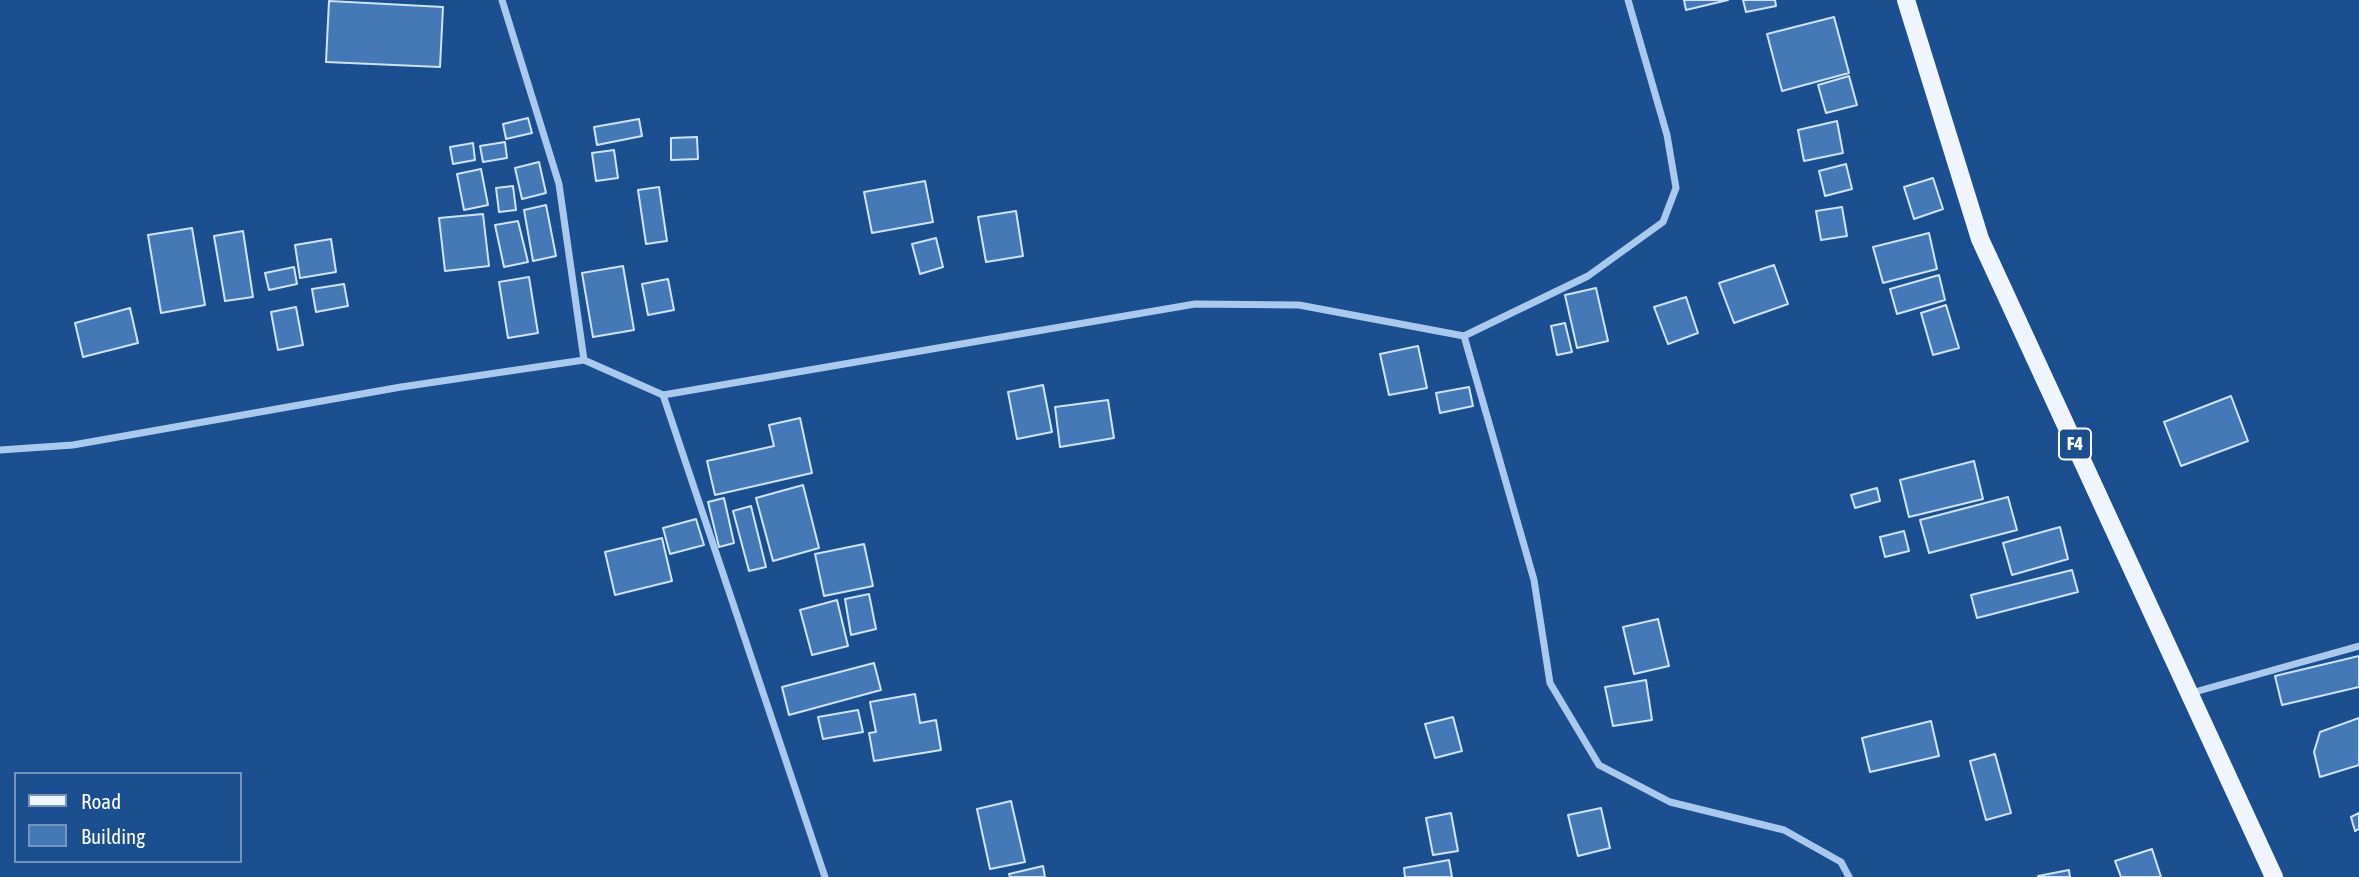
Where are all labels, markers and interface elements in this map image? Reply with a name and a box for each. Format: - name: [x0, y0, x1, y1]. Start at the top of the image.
- road number: F4: [2059, 428, 2091, 460]
- legend: [14, 772, 242, 863]
- text: Road: [81, 789, 121, 813]
- text: Building: [81, 824, 145, 848]

